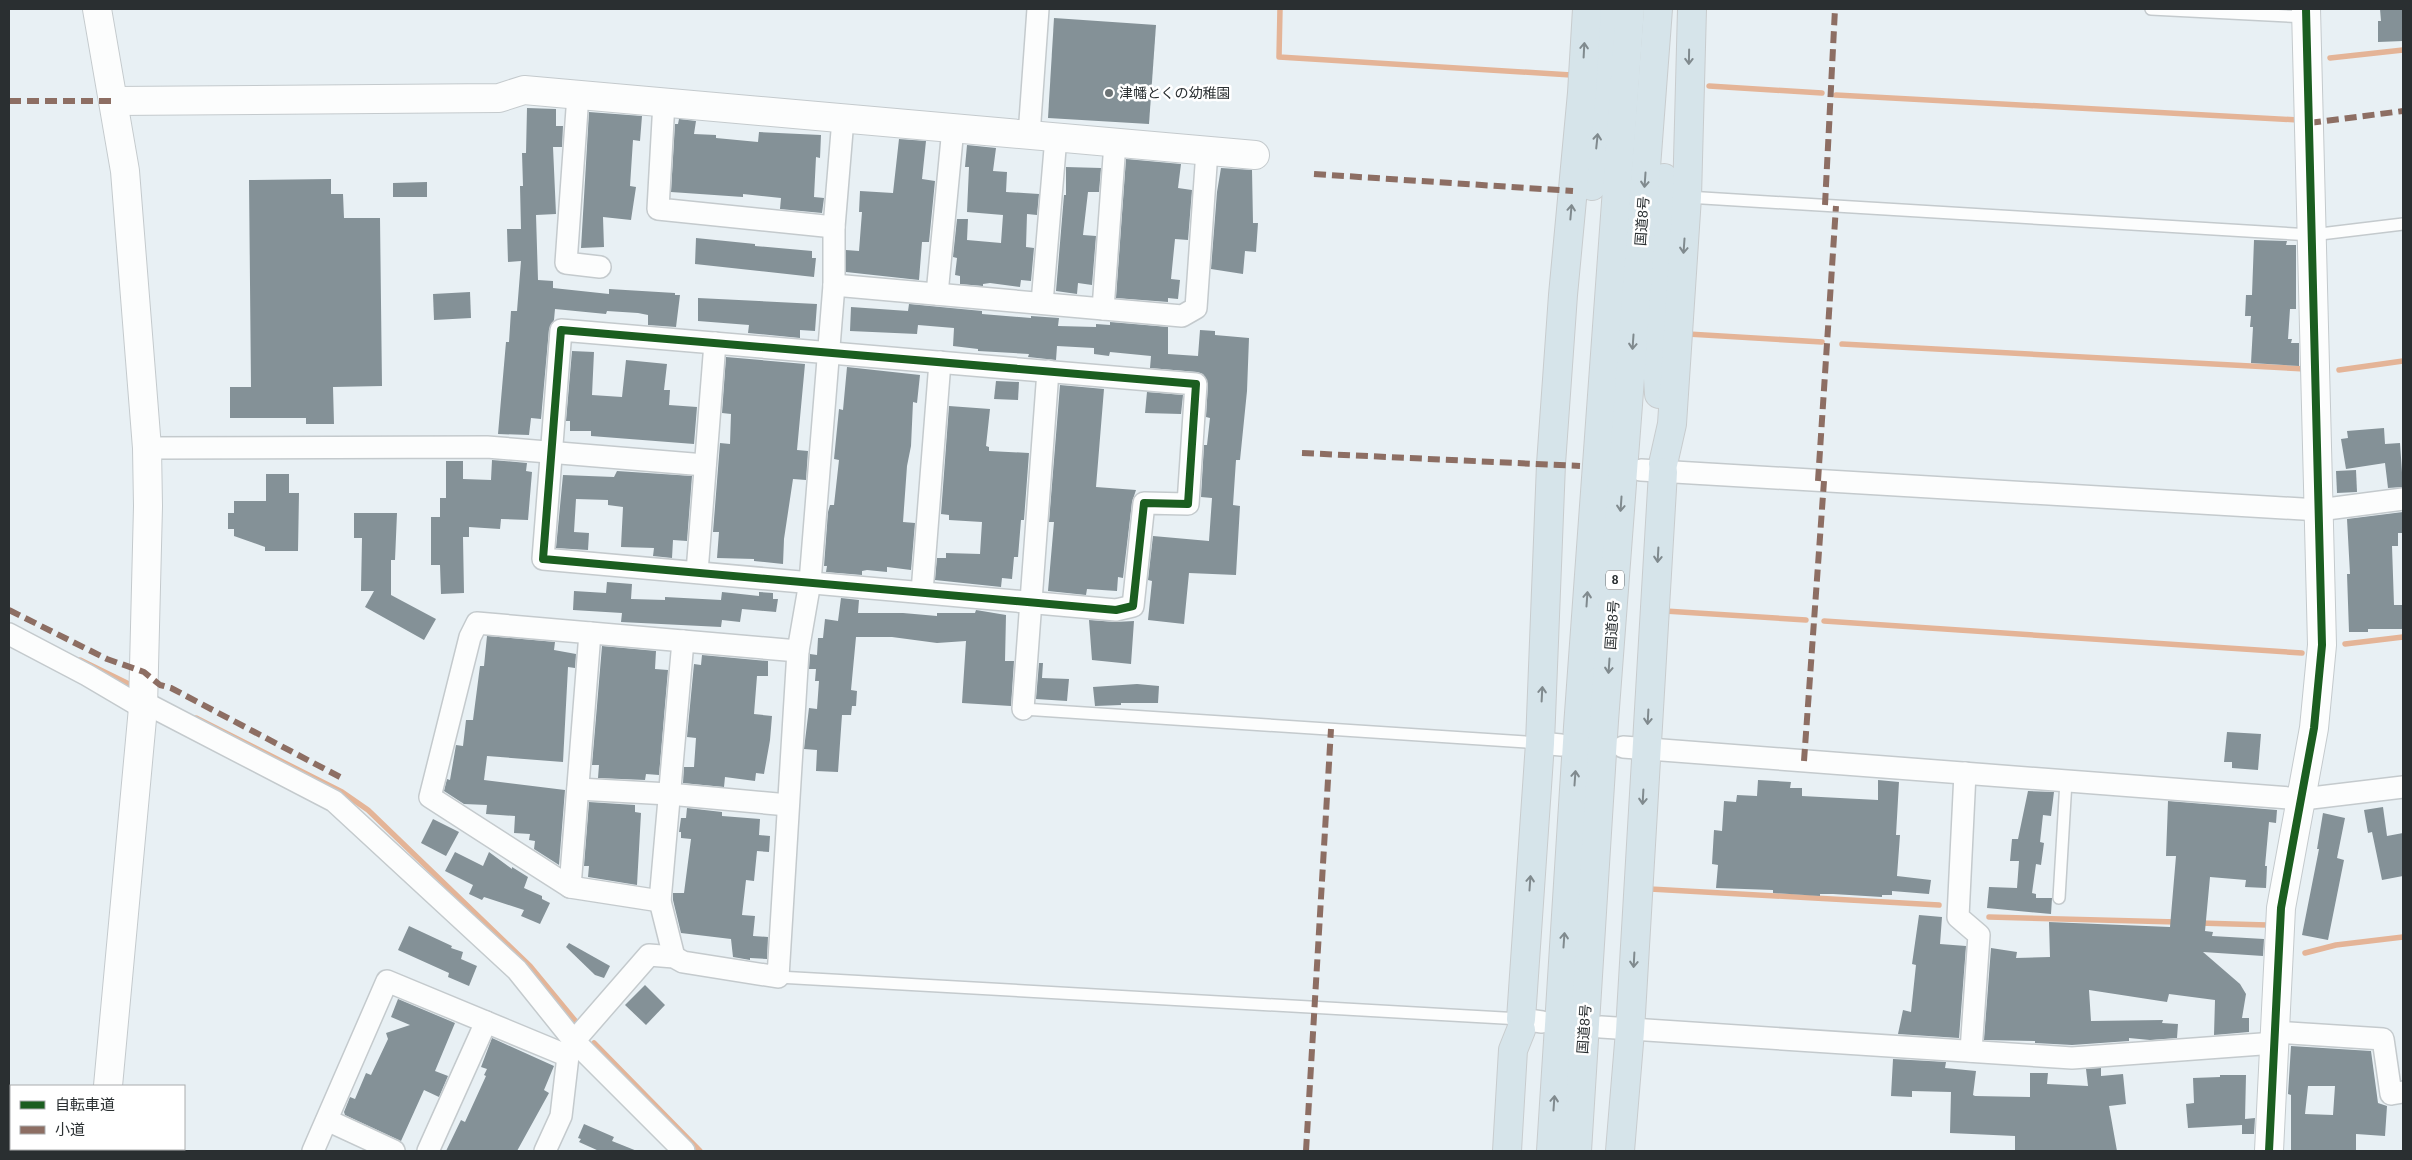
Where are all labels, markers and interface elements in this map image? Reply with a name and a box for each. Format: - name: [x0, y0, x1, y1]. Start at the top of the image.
- one-way arrow: [1580, 42, 1589, 58]
- one-way arrow: [1685, 49, 1694, 65]
- place label: 津幡とくの幼稚園: [1119, 85, 1231, 101]
- marker: 津幡とくの幼稚園: [1103, 87, 1115, 99]
- one-way arrow: [1592, 133, 1602, 149]
- one-way arrow: [1641, 171, 1650, 187]
- street label: 国道8号: [1632, 196, 1652, 246]
- one-way arrow: [1566, 204, 1576, 220]
- one-way arrow: [1680, 237, 1689, 253]
- one-way arrow: [1628, 333, 1638, 349]
- one-way arrow: [1616, 495, 1626, 511]
- one-way arrow: [1653, 547, 1662, 563]
- road number: 8: [1606, 570, 1624, 590]
- one-way arrow: [1583, 591, 1592, 607]
- street label: 国道8号: [1602, 600, 1622, 650]
- one-way arrow: [1604, 657, 1613, 673]
- one-way arrow: [1538, 686, 1547, 702]
- one-way arrow: [1644, 709, 1653, 725]
- one-way arrow: [1570, 771, 1580, 787]
- one-way arrow: [1639, 789, 1648, 805]
- one-way arrow: [1526, 876, 1535, 892]
- one-way arrow: [1560, 933, 1569, 949]
- one-way arrow: [1630, 951, 1639, 967]
- street label: 国道8号: [1574, 1004, 1594, 1054]
- legend: [10, 1085, 185, 1150]
- one-way arrow: [1549, 1095, 1558, 1111]
- text: 自転車道: [55, 1096, 115, 1113]
- text: 小道: [55, 1121, 85, 1138]

